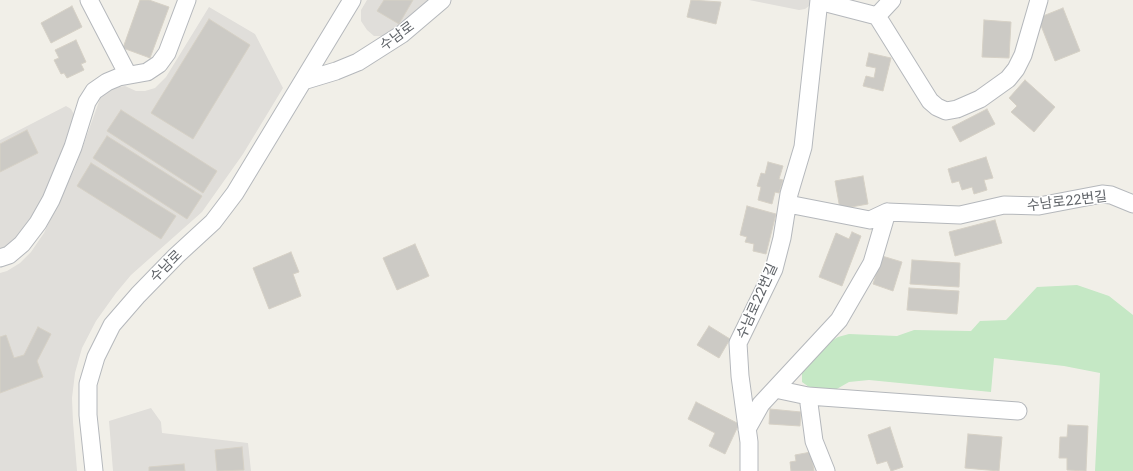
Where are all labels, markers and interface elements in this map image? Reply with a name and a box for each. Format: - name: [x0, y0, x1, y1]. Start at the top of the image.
- street label: 수남로: [376, 18, 418, 54]
- street label: 수남로22번길: [1026, 188, 1108, 214]
- street label: 수남로: [146, 246, 186, 286]
- street label: 수남로22번길: [733, 261, 781, 341]

